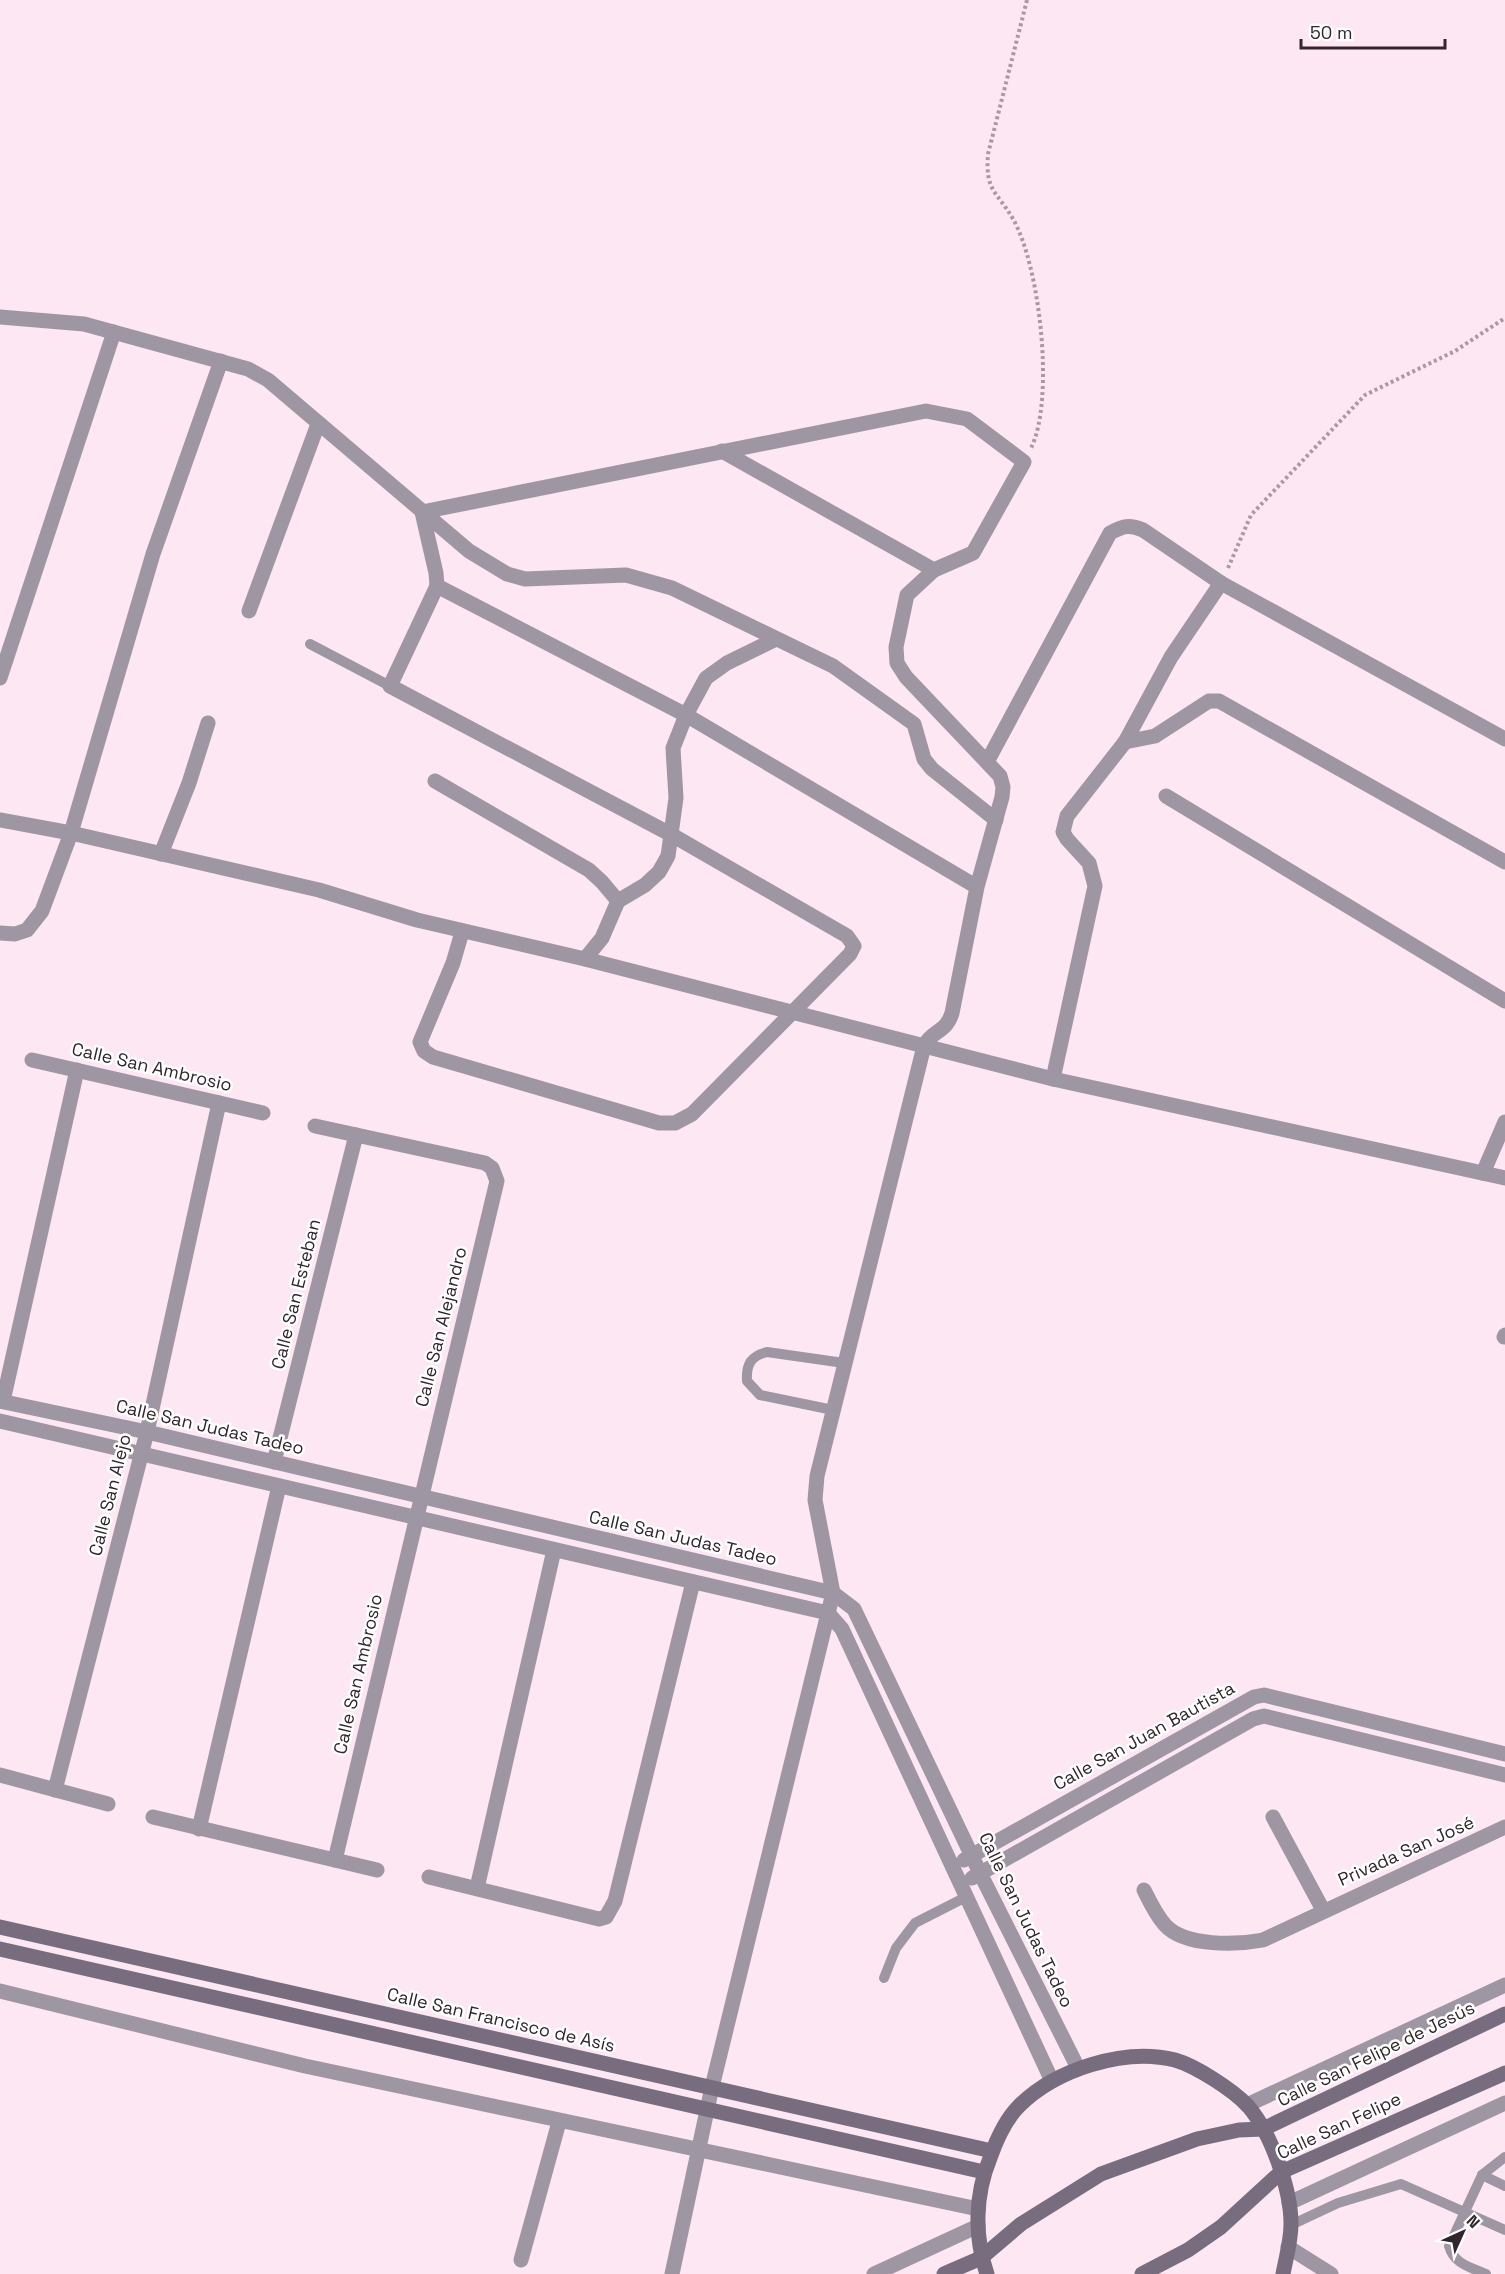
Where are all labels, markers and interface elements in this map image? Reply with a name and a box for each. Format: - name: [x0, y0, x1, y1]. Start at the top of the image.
- scale bar: [1301, 12, 1445, 50]
- text: 50 m: [1310, 21, 1352, 44]
- street label: Calle San Ambrosio: [70, 1037, 235, 1096]
- street label: Calle San Esteban: [266, 1216, 325, 1371]
- street label: Calle San Alejandro: [409, 1244, 472, 1409]
- street label: Calle San Judas Tadeo: [114, 1394, 306, 1459]
- street label: Calle San Alejo: [83, 1432, 136, 1558]
- street label: Calle San Judas Tadeo: [587, 1505, 779, 1570]
- street label: Calle San Ambrosio: [328, 1591, 387, 1756]
- street label: Calle San Juan Bautista: [1049, 1676, 1238, 1795]
- street label: Privada San José: [1334, 1810, 1477, 1891]
- street label: Calle San Judas Tadeo: [974, 1828, 1079, 2011]
- street label: Calle San Francisco de Asís: [385, 1982, 617, 2057]
- street label: Calle San Felipe de Jesús: [1273, 1996, 1478, 2111]
- street label: Calle San Felipe: [1273, 2087, 1405, 2164]
- north arrow: [1433, 2202, 1493, 2262]
- text: N: [1462, 2211, 1484, 2233]

